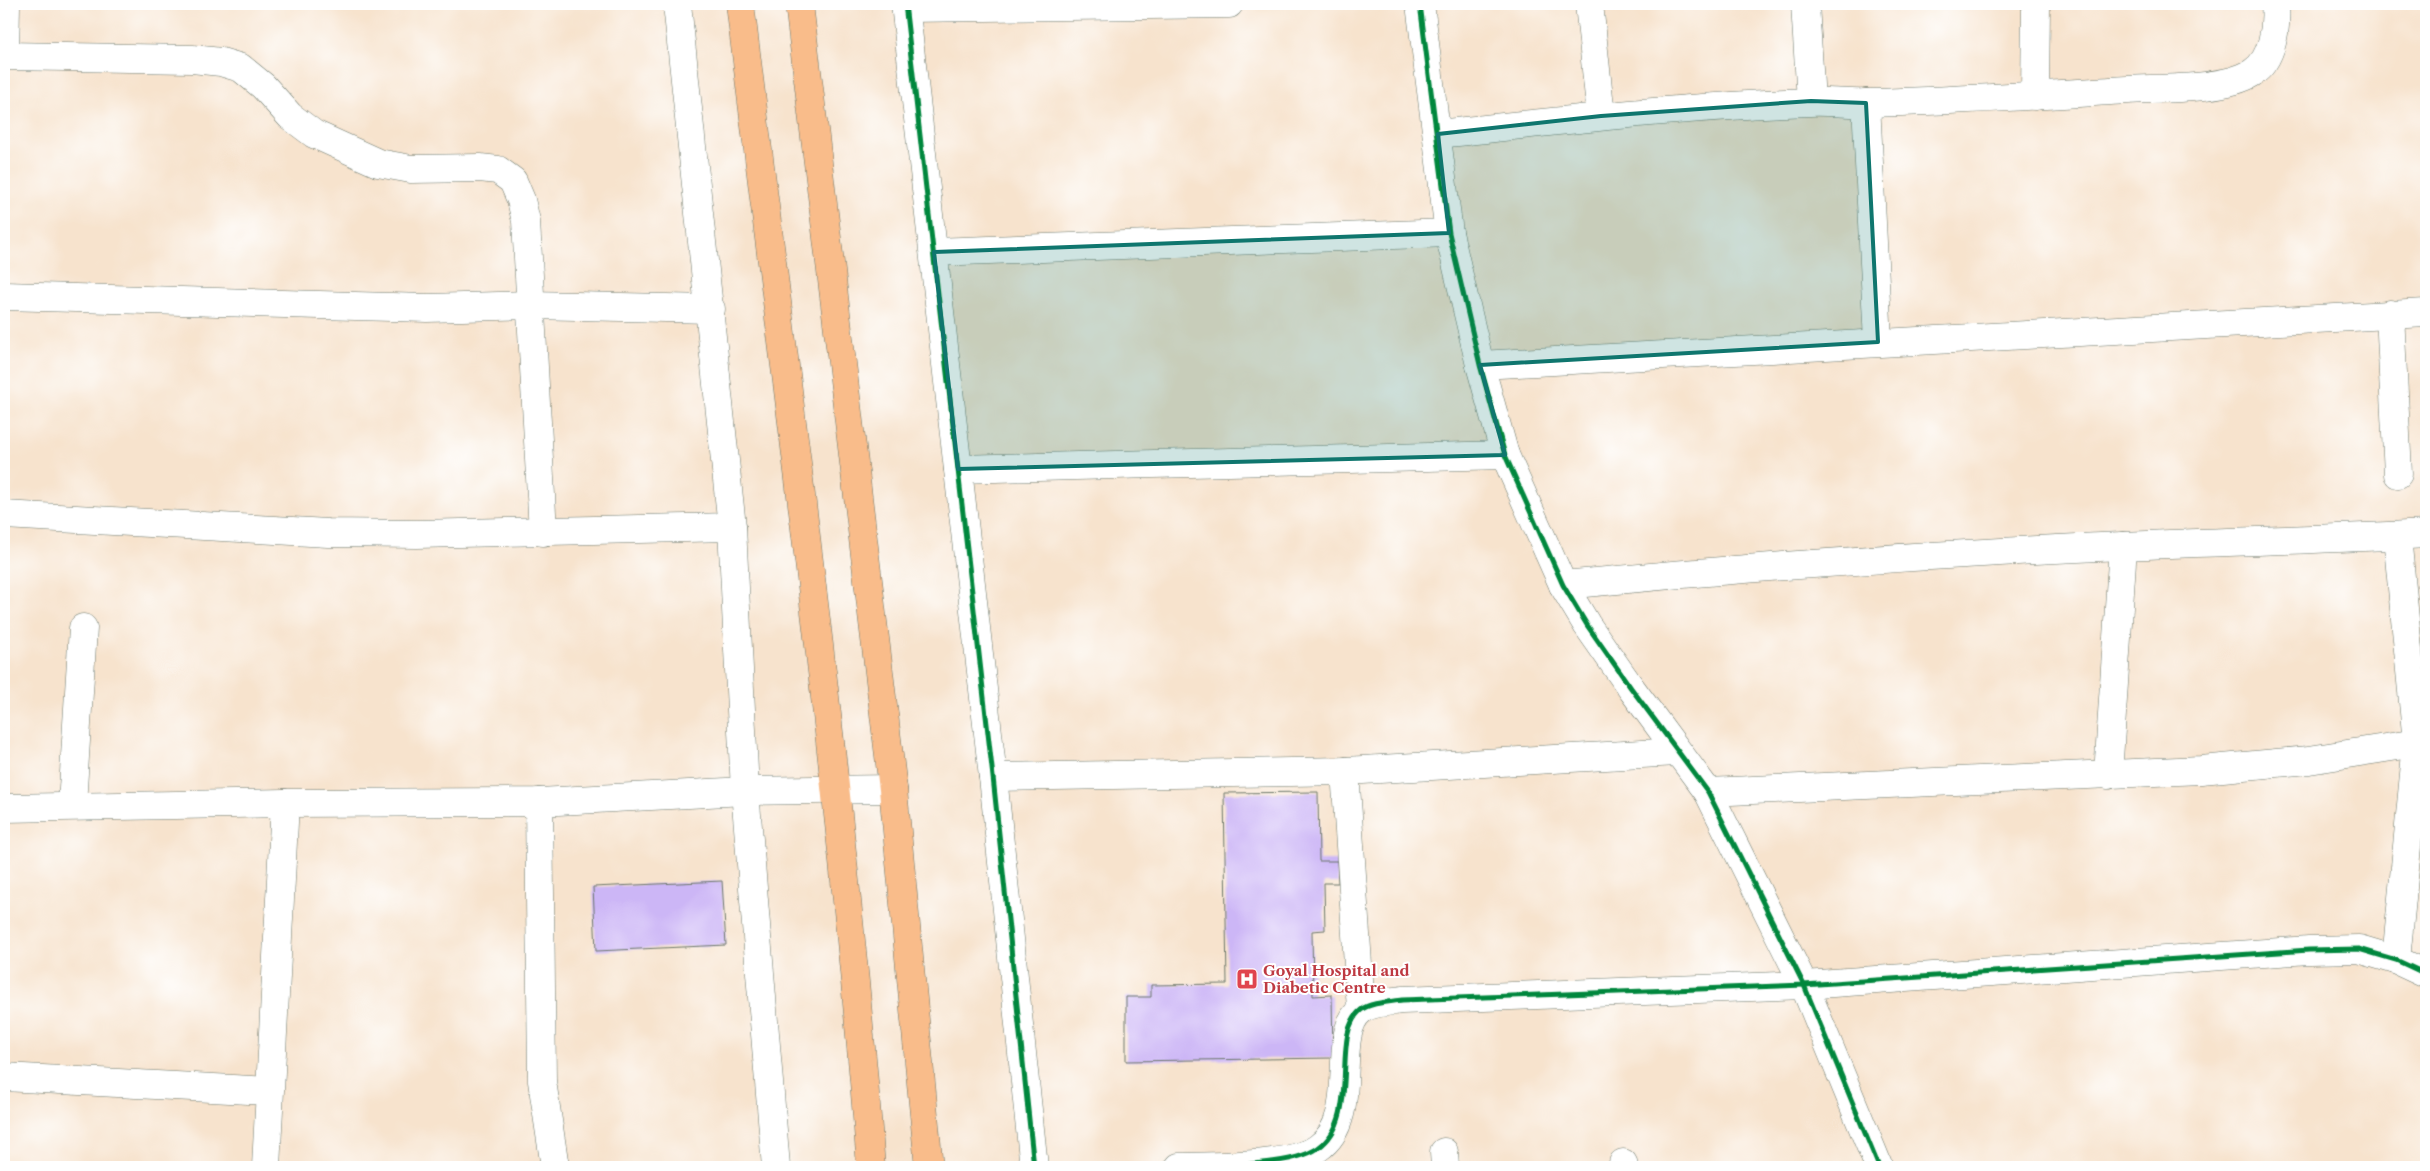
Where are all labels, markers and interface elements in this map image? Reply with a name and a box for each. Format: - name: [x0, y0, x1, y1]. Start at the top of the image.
- place label: Goyal Hospital and Diabetic Centre: [1263, 961, 1410, 997]
- hospital icon: Goyal Hospital and Diabetic Centre: [1235, 967, 1259, 991]

